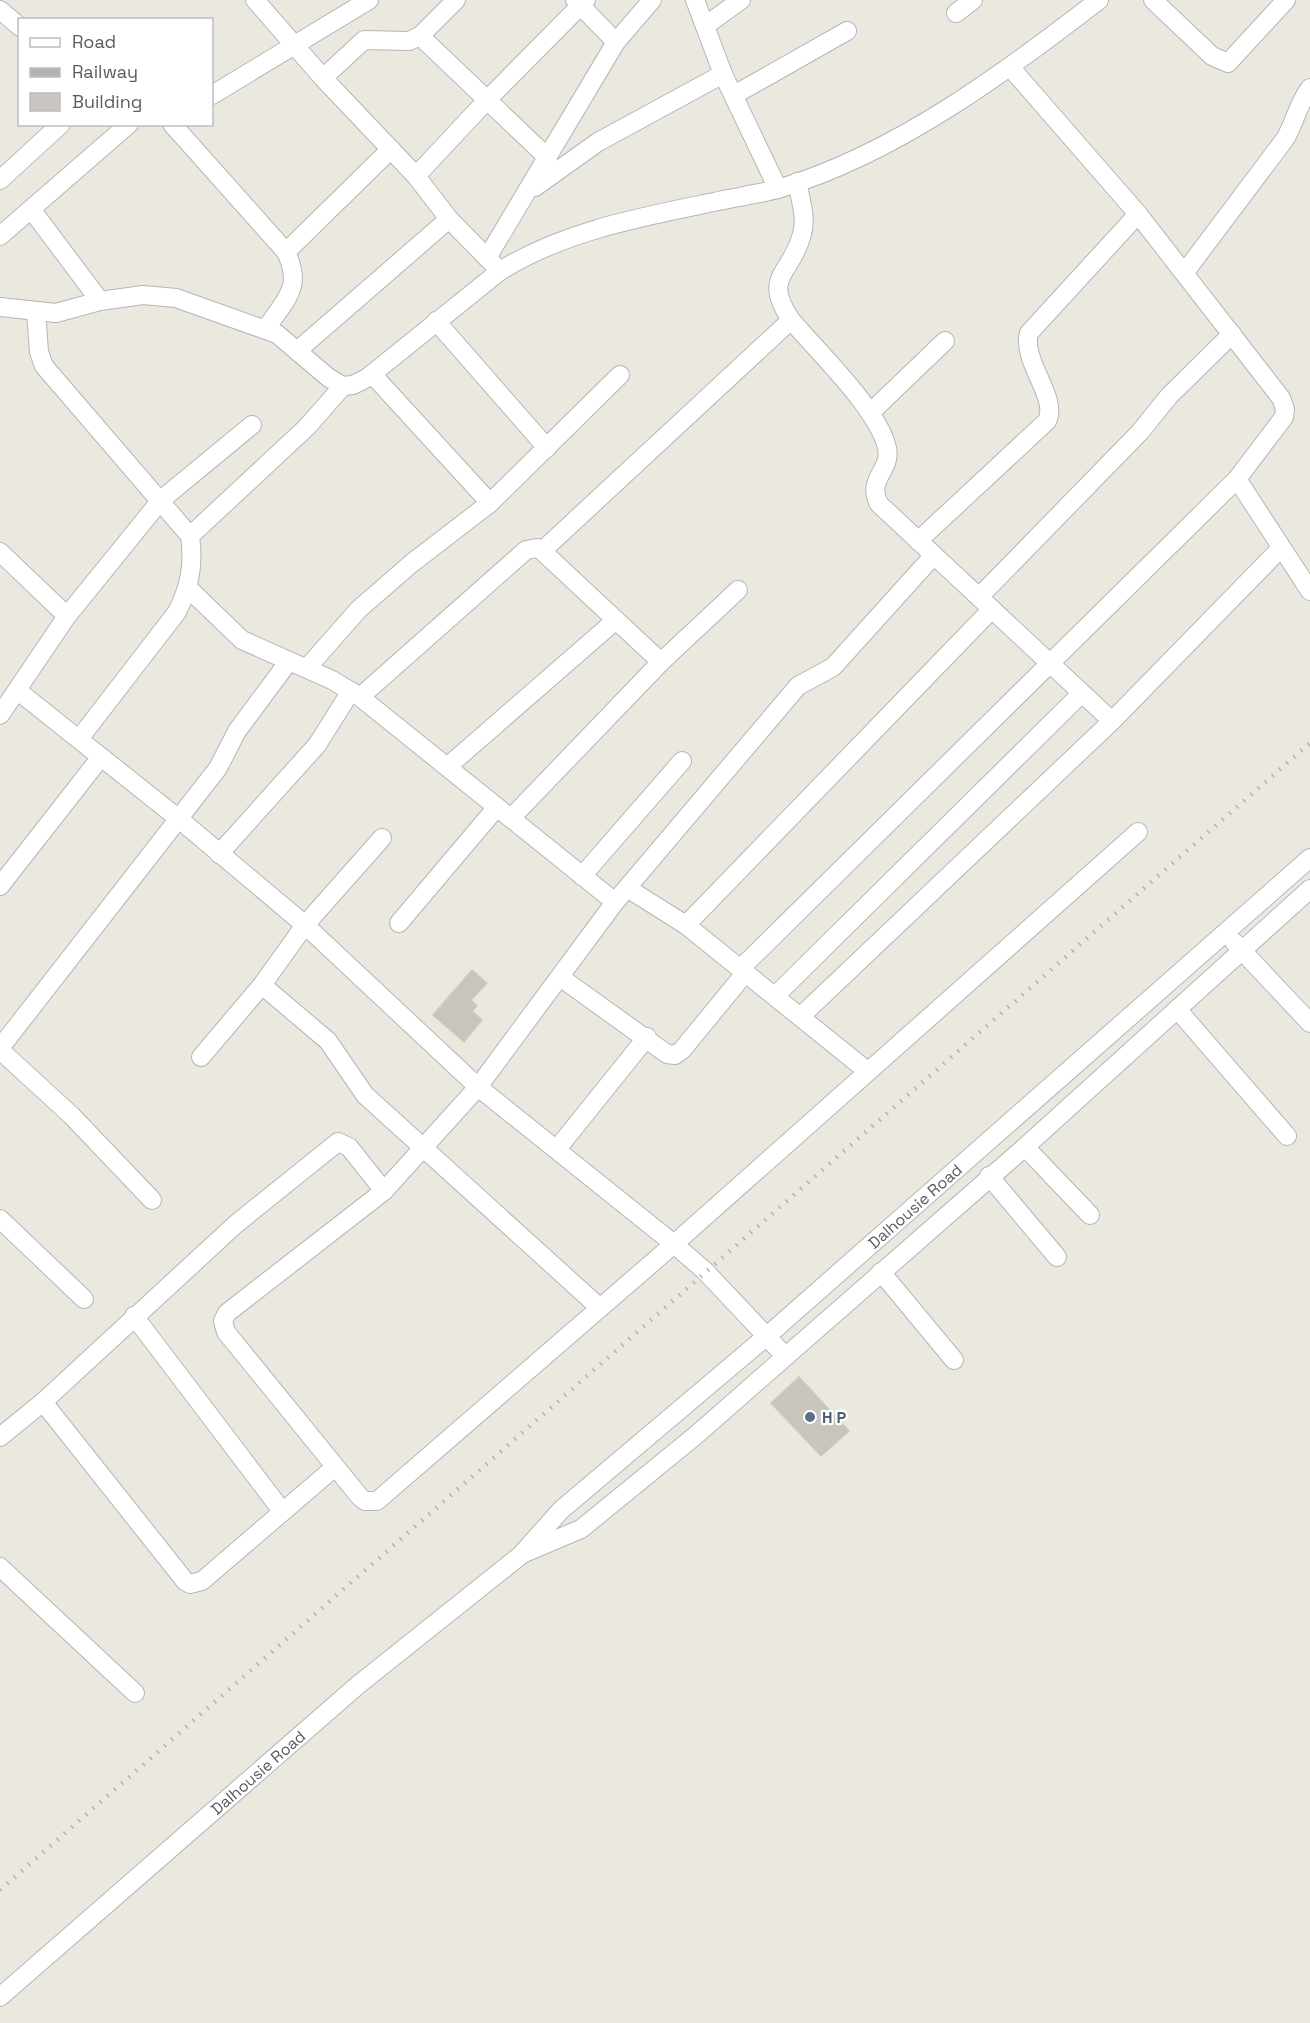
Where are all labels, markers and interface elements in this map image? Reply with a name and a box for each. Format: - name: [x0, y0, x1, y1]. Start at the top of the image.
- legend: [18, 18, 213, 126]
- text: Road: [72, 30, 116, 53]
- text: Railway: [72, 60, 138, 83]
- text: Building: [72, 90, 142, 113]
- street label: Dalhousie Road: [864, 1159, 966, 1253]
- place label: H P: [822, 1407, 847, 1428]
- marker: H P: [803, 1410, 817, 1424]
- street label: Dalhousie Road: [207, 1726, 310, 1820]

